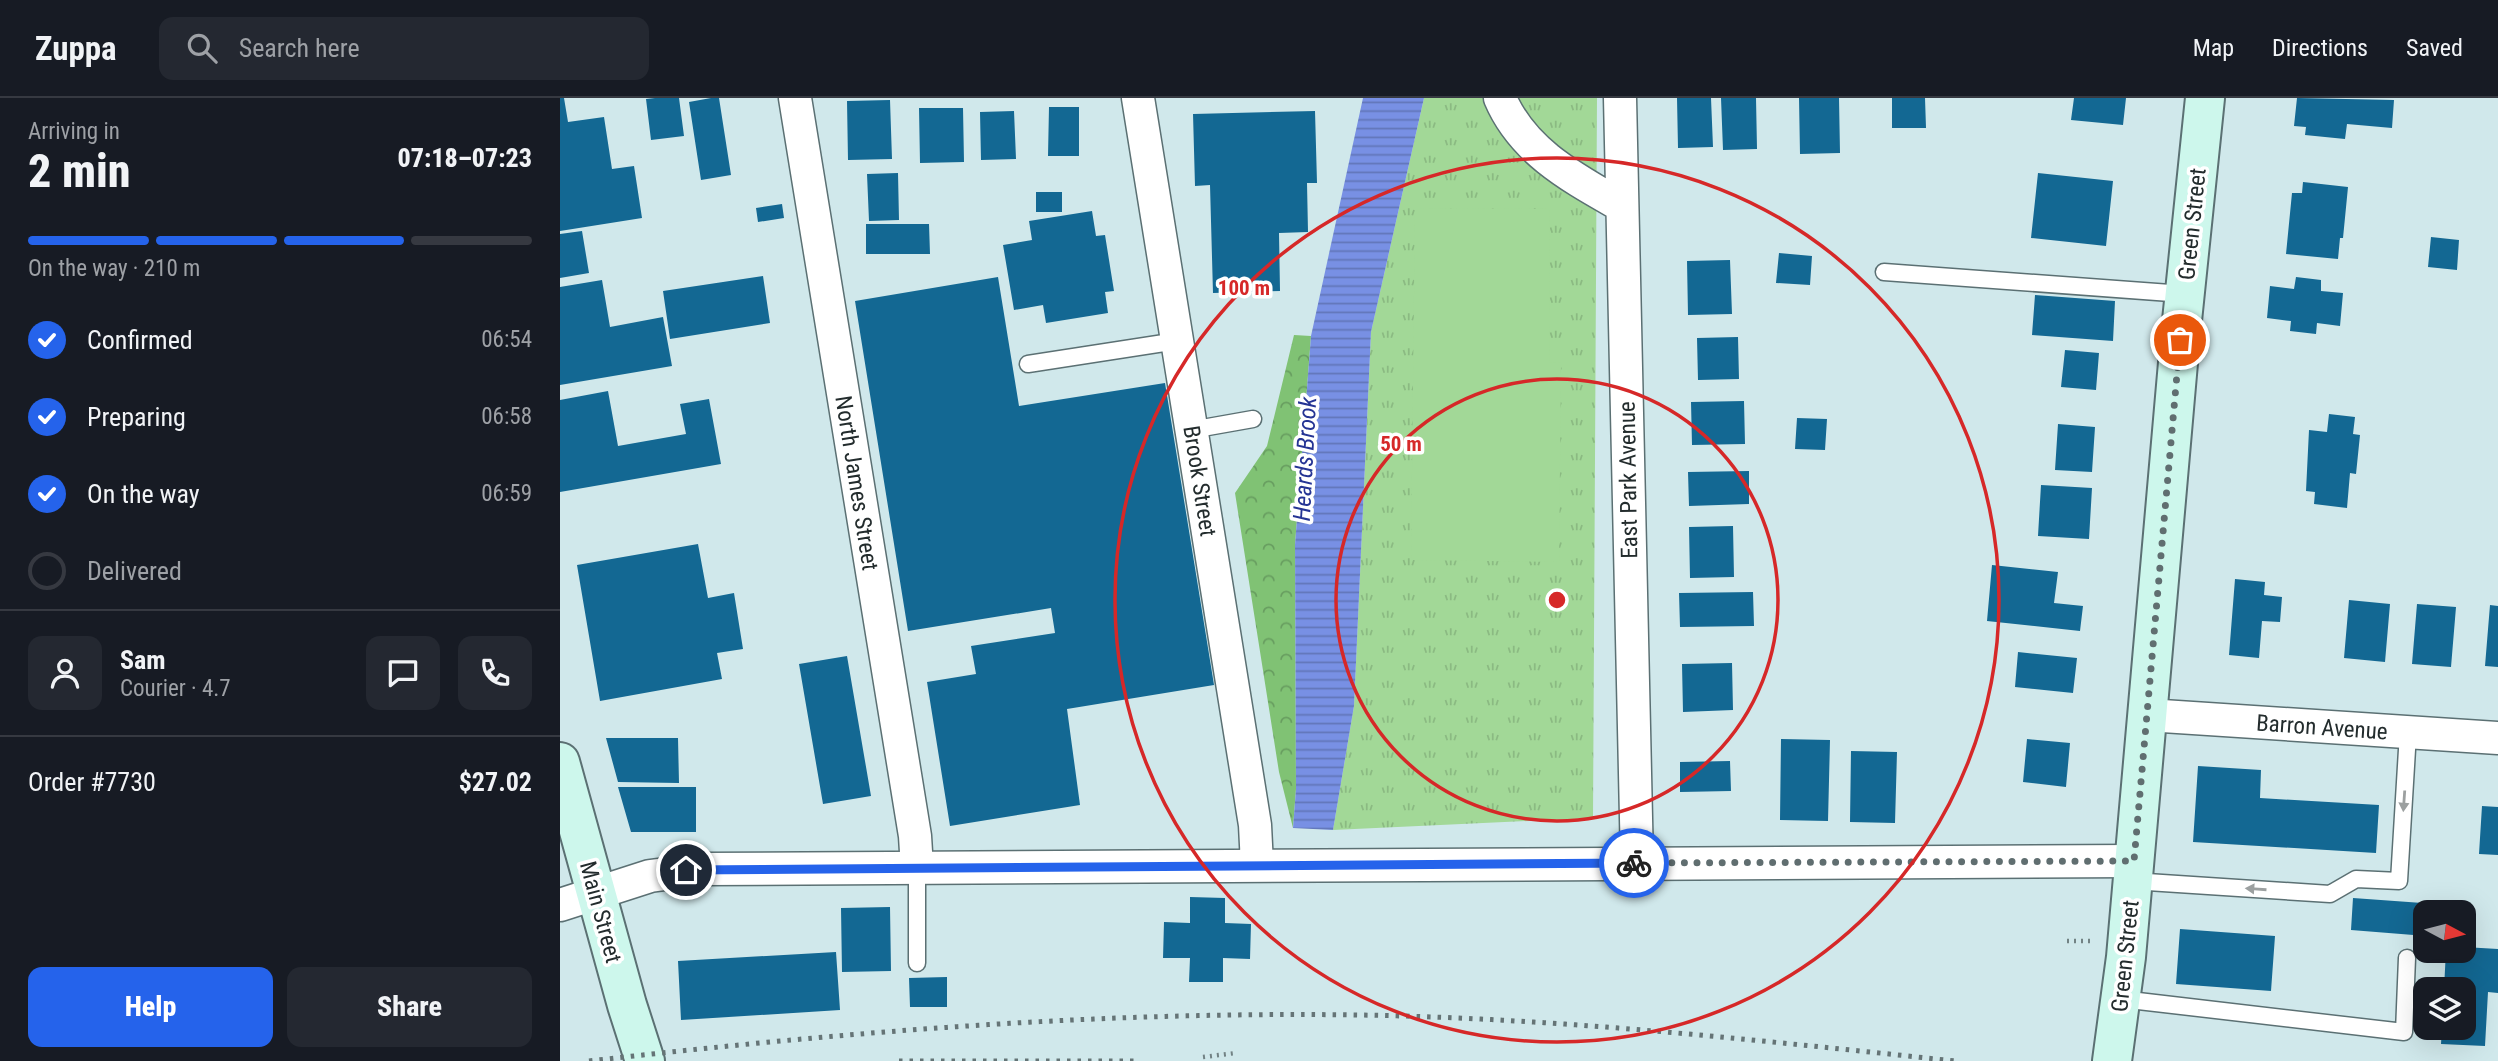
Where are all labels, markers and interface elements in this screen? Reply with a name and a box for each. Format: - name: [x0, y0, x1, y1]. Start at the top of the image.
- search box: [159, 17, 649, 80]
- text: Zuppa: [35, 29, 117, 68]
- icon: search: [183, 29, 221, 67]
- text: Search here: [239, 33, 360, 63]
- text: Map: [2193, 34, 2234, 62]
- text: Directions: [2272, 34, 2368, 62]
- text: Saved: [2406, 34, 2463, 62]
- text: Arriving in: [28, 118, 120, 145]
- text: 07:18–07:23: [398, 143, 532, 173]
- text: 2 min: [28, 144, 131, 198]
- street label: Green Street: [2173, 167, 2212, 281]
- text: On the way · 210 m: [28, 255, 200, 282]
- text: 100 m: [1218, 276, 1270, 300]
- pin: [2150, 310, 2210, 370]
- icon: check: [28, 321, 66, 359]
- icon: bag: [2161, 321, 2199, 359]
- text: Confirmed: [87, 325, 193, 355]
- text: 06:54: [481, 326, 532, 353]
- street label: North James Street: [829, 394, 884, 572]
- water label: Heards Brook: [1288, 396, 1322, 522]
- icon: check: [28, 398, 66, 436]
- street label: East Park Avenue: [1614, 401, 1643, 559]
- text: Preparing: [87, 402, 186, 432]
- text: 06:58: [481, 403, 532, 430]
- street label: Brook Street: [1177, 424, 1222, 538]
- text: 50 m: [1380, 432, 1422, 456]
- icon: check: [28, 475, 66, 513]
- text: On the way: [87, 479, 200, 509]
- text: 06:59: [481, 480, 532, 507]
- text: Delivered: [87, 556, 182, 586]
- centre of rings: [1545, 588, 1569, 612]
- button: person: [28, 636, 102, 710]
- button: chat: [366, 636, 440, 710]
- button: phone: [458, 636, 532, 710]
- text: Sam: [120, 645, 166, 675]
- text: Courier · 4.7: [120, 675, 231, 702]
- street label: Barron Avenue: [2255, 709, 2389, 746]
- text: Order #7730: [28, 767, 156, 797]
- text: $27.02: [459, 767, 532, 797]
- one-way arrow: [2398, 790, 2409, 812]
- courier: [1599, 828, 1669, 898]
- pin: [656, 840, 716, 900]
- icon: bike: [1615, 844, 1653, 882]
- icon: home: [667, 851, 705, 889]
- street label: Main Street: [574, 858, 627, 966]
- one-way arrow: [2245, 883, 2267, 894]
- street label: Green Street: [2106, 899, 2145, 1013]
- north arrow: [2413, 900, 2476, 962]
- map controls: [2413, 900, 2476, 1040]
- button: Help: [28, 967, 273, 1047]
- button: Share: [287, 967, 532, 1047]
- button: layers: [2413, 977, 2476, 1040]

